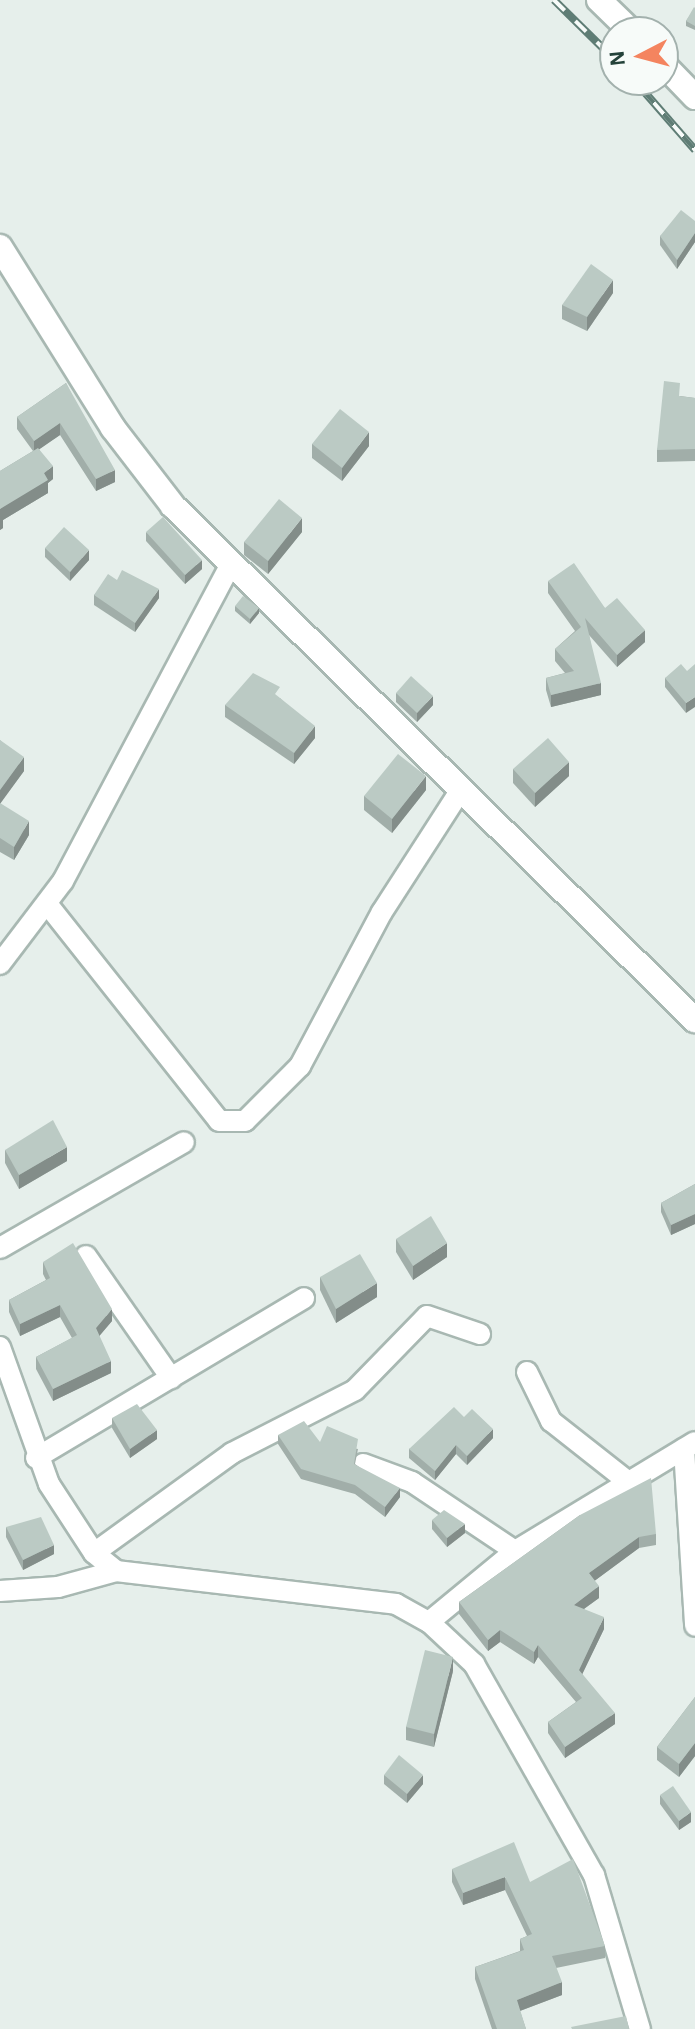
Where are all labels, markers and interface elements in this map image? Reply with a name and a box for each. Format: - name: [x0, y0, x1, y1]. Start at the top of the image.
- north arrow: [599, 16, 679, 96]
- text: N: [605, 50, 629, 67]

